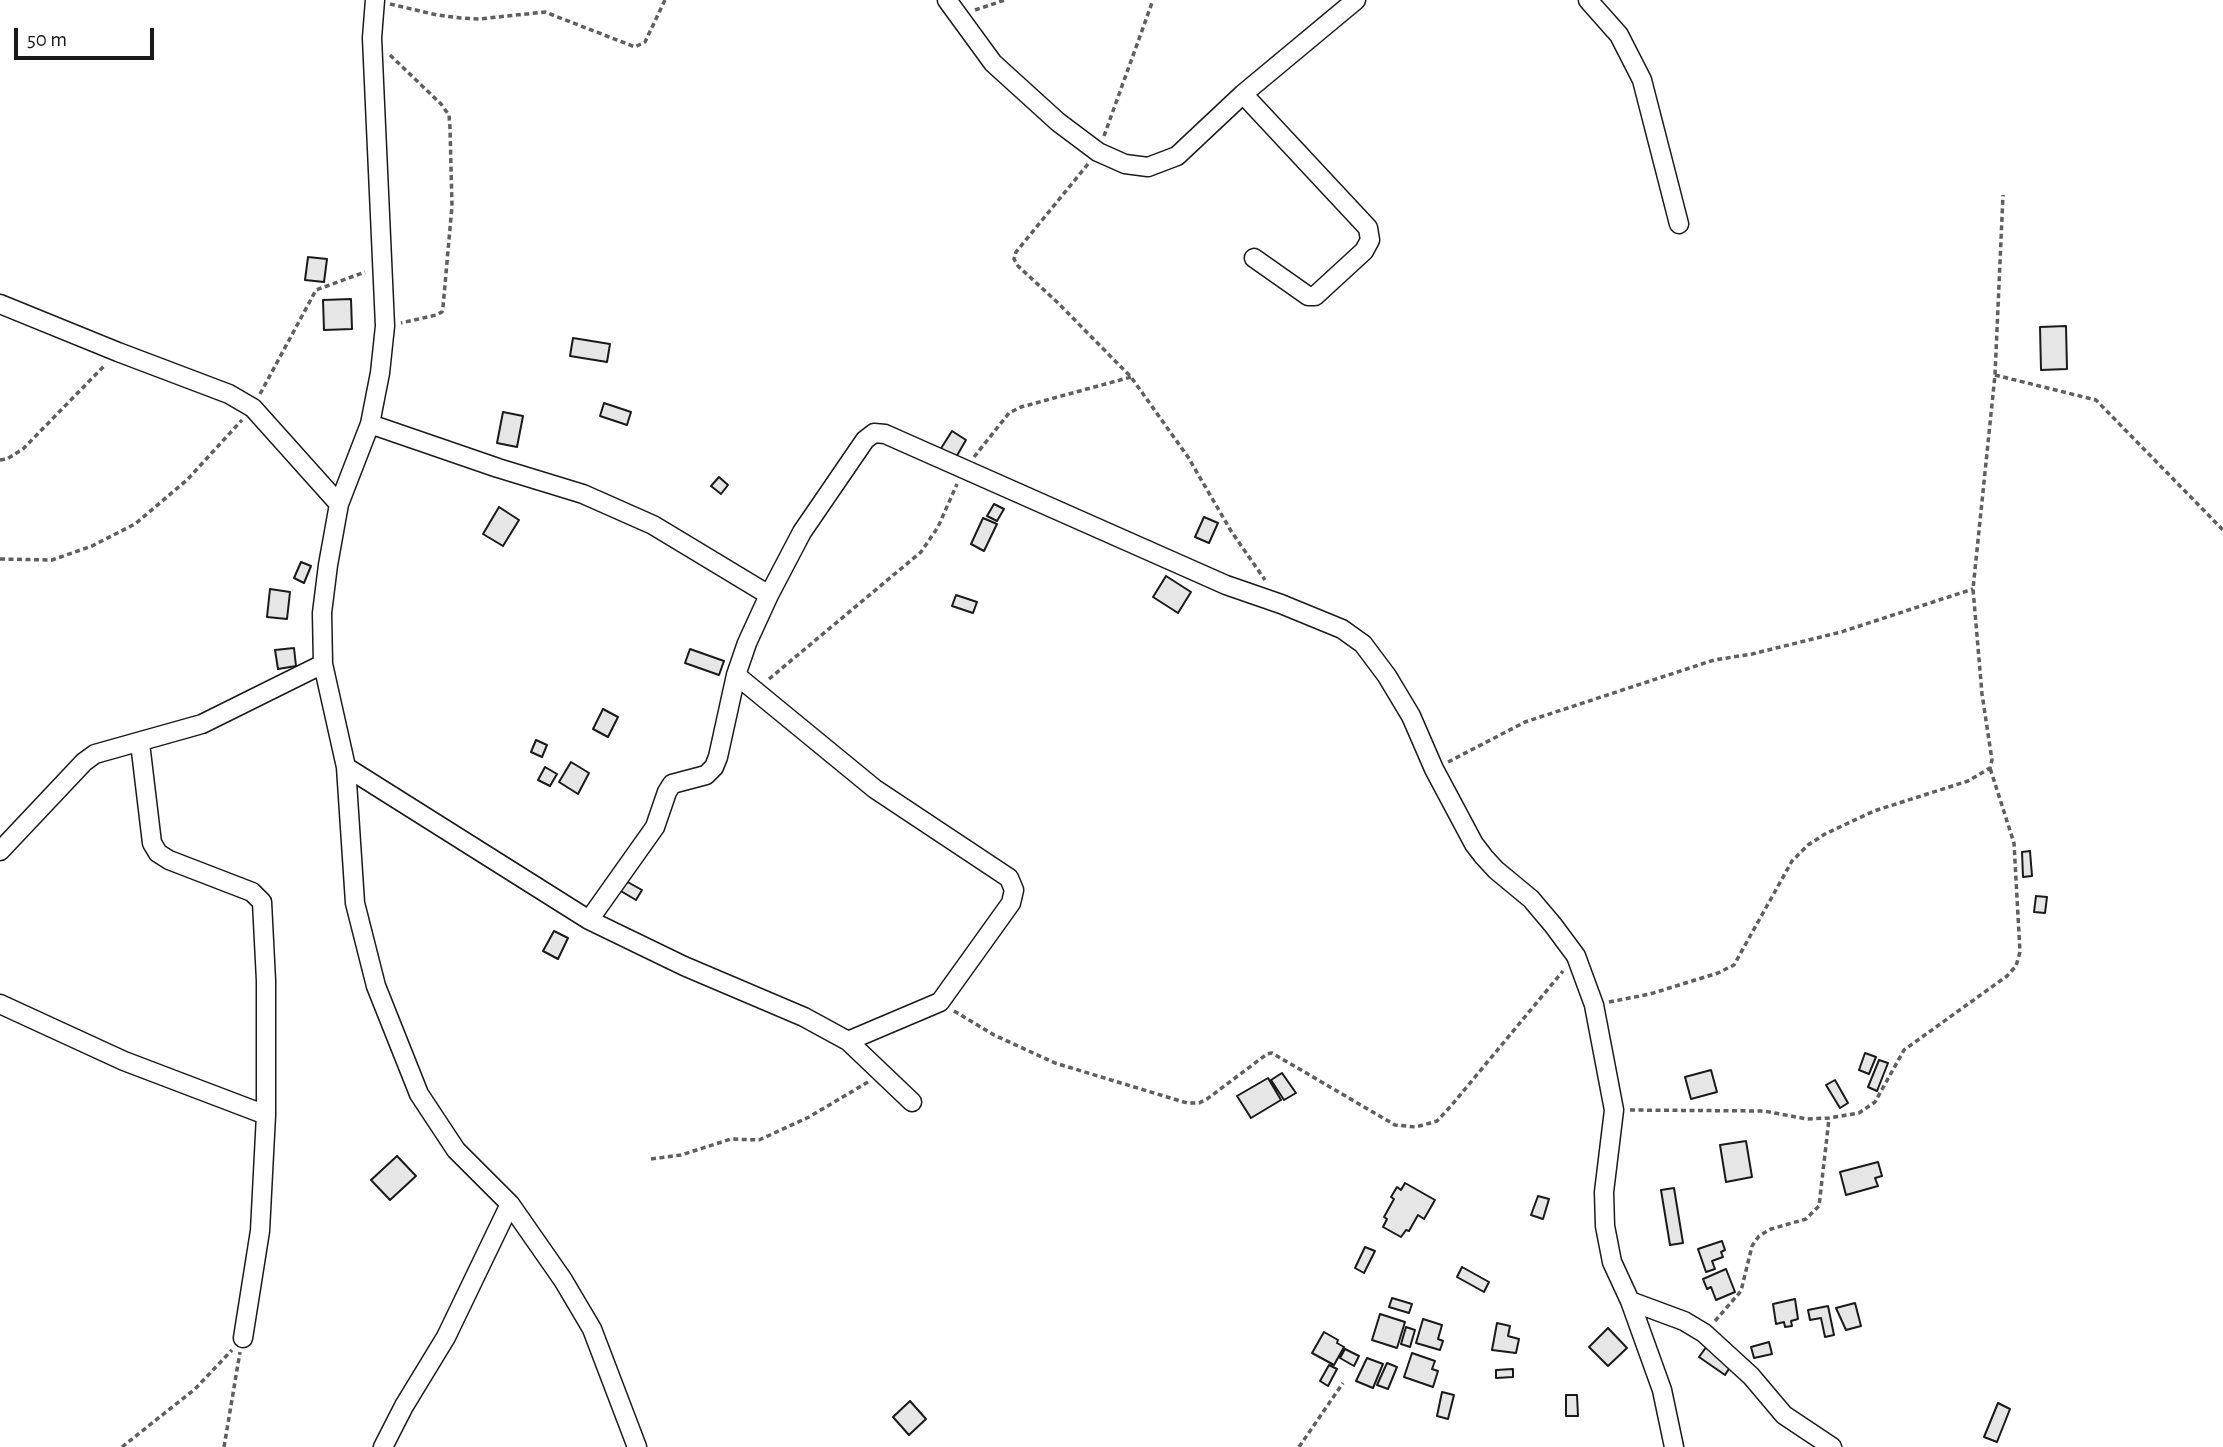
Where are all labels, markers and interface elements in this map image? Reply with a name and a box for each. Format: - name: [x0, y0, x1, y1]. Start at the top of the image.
- scale bar: [18, 14, 158, 58]
- text: 50 m: [27, 29, 67, 50]

